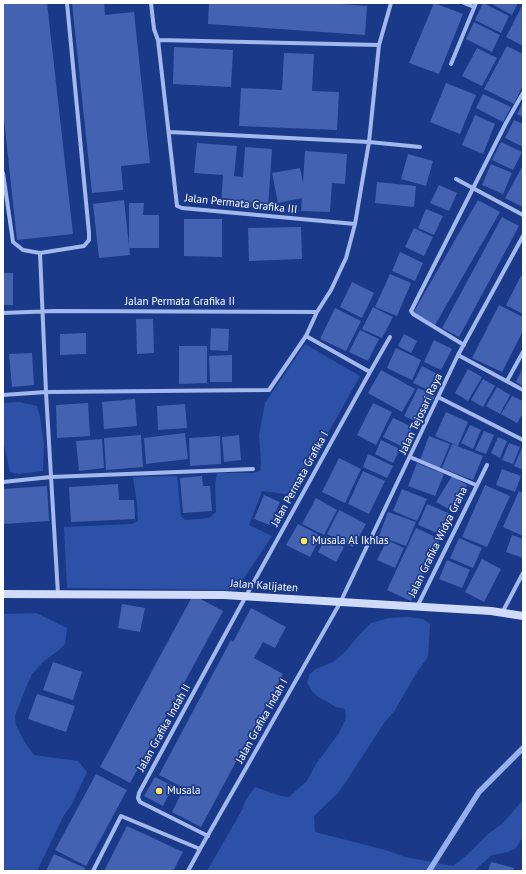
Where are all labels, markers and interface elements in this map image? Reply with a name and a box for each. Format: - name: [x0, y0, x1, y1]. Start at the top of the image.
- street label: Jalan Permata Grafika III: [184, 192, 298, 216]
- street label: Jalan Permata Grafika II: [125, 295, 235, 309]
- street label: Jalan Tejosari Raya: [397, 372, 445, 456]
- street label: Jalan Permata Grafika I: [268, 429, 332, 529]
- street label: Jalan Grafika Widya Graha: [406, 485, 470, 599]
- place label: Musala Al Ikhlas: [312, 534, 389, 548]
- marker: Musala Al Ikhlas: [299, 536, 309, 546]
- street label: Jalan Kalijaten: [230, 577, 298, 595]
- street label: Jalan Grafika Indah I: [233, 676, 291, 766]
- street label: Jalan Grafika Indah II: [135, 682, 193, 774]
- place label: Musala: [167, 784, 200, 798]
- marker: Musala: [154, 786, 164, 796]

